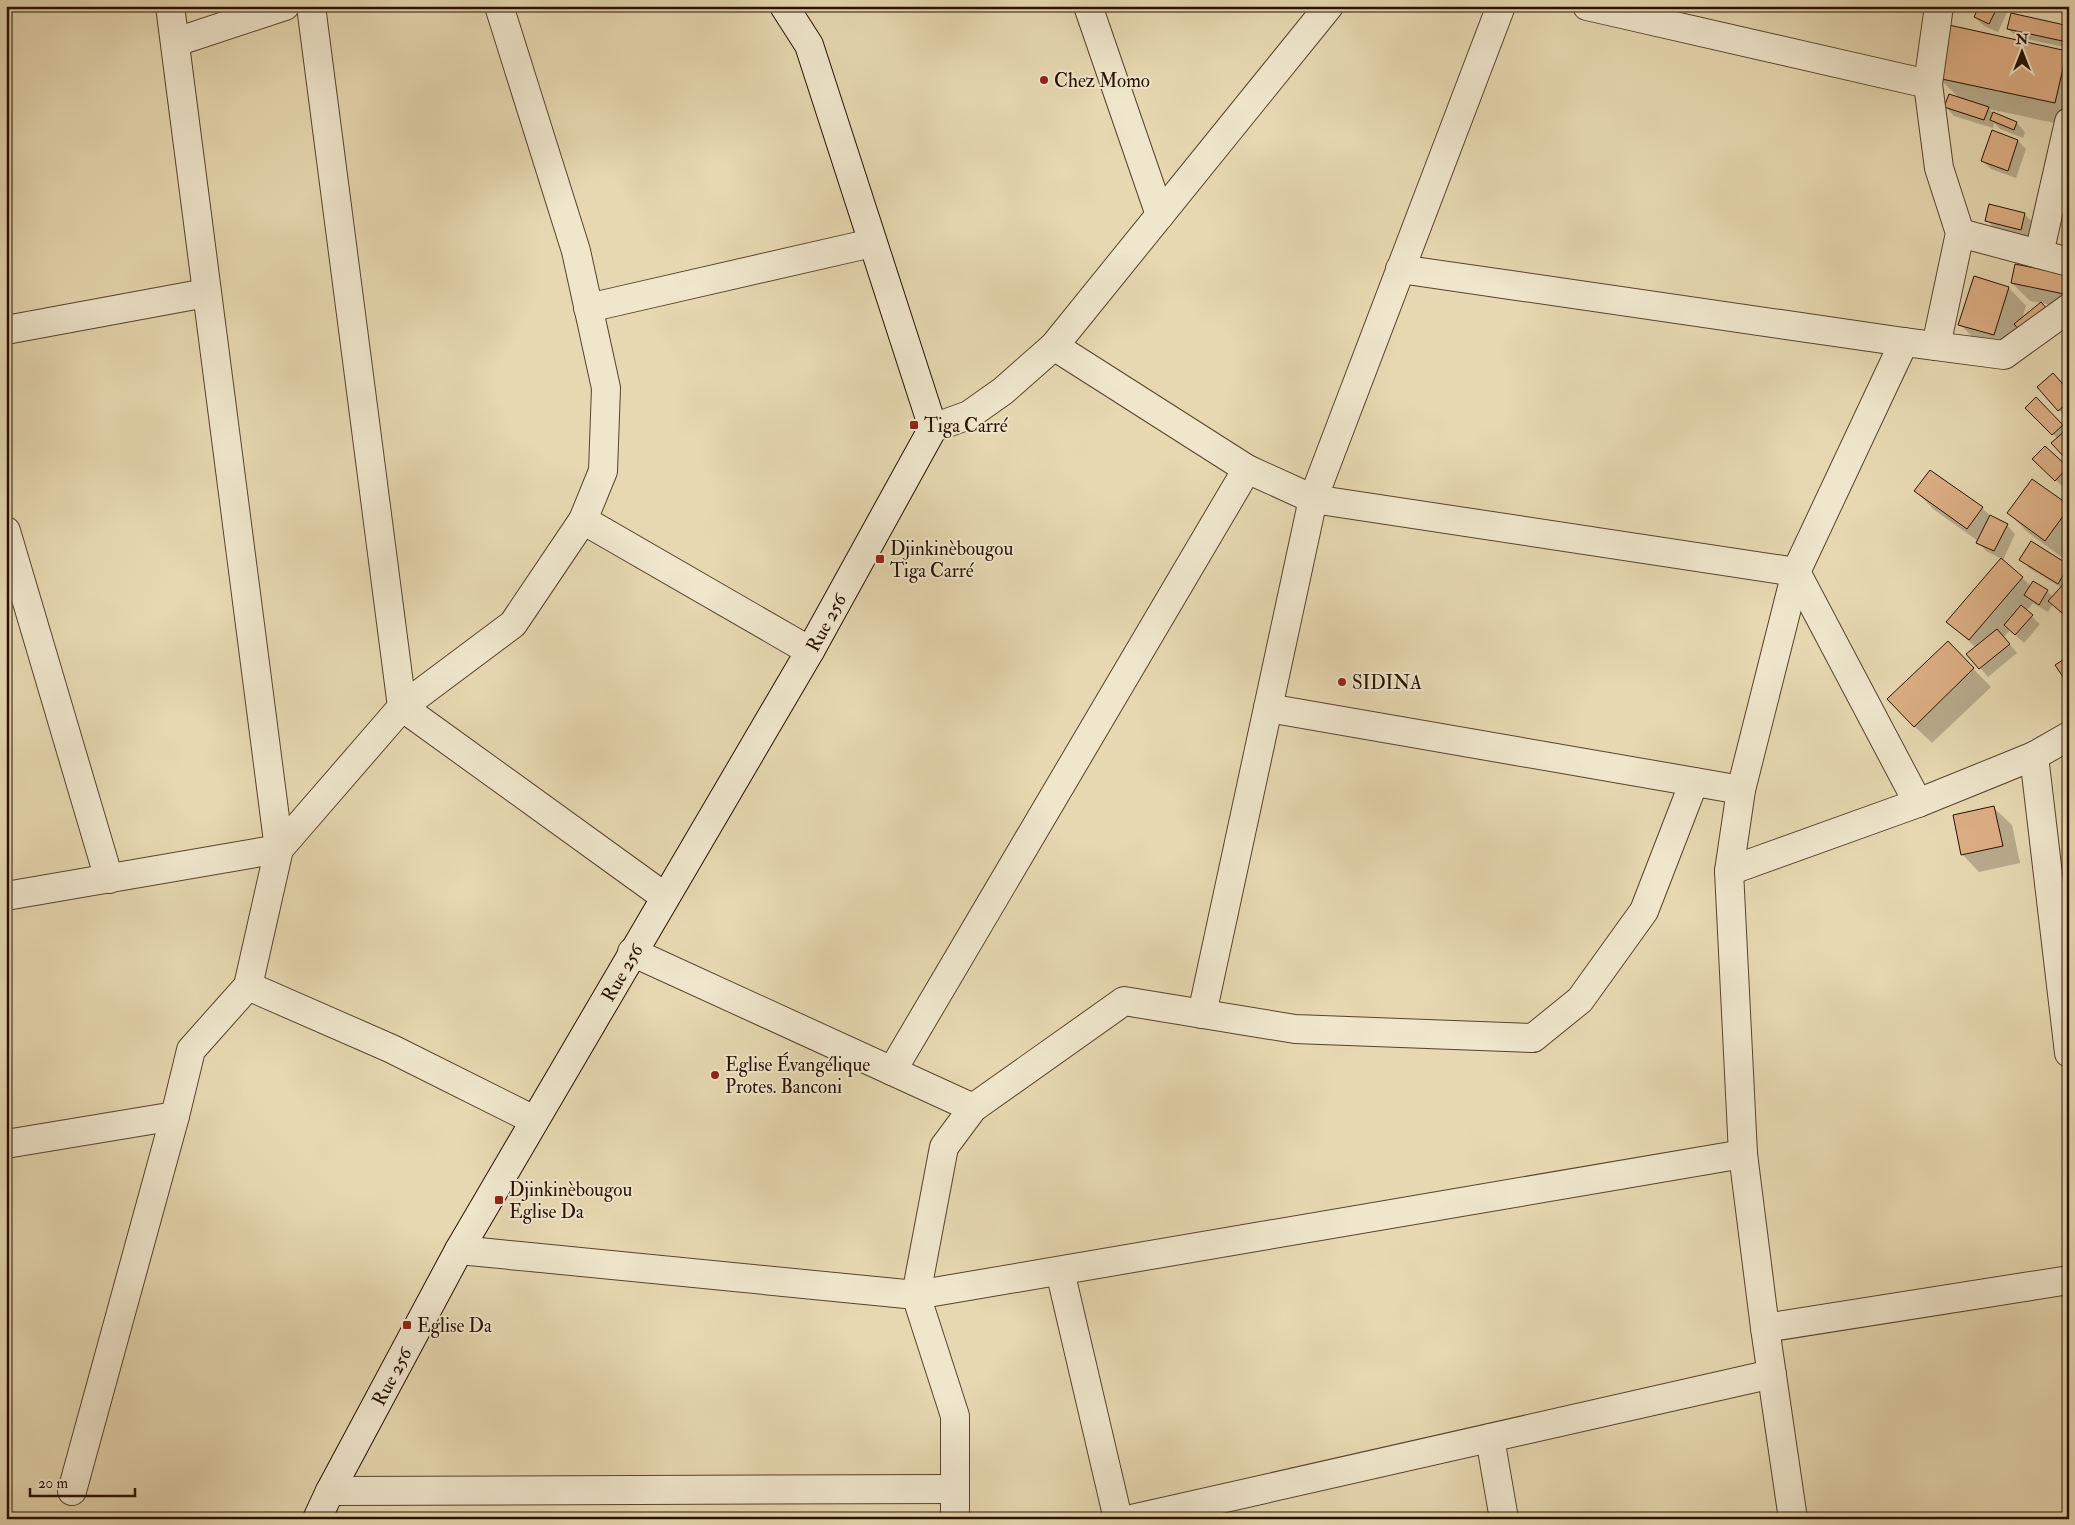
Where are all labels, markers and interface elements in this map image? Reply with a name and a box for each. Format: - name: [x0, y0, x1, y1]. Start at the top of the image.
- north arrow: [1998, 28, 2048, 78]
- text: N: [2015, 31, 2029, 48]
- place label: Chez Momo: [1054, 69, 1150, 93]
- marker: Chez Momo: [1038, 74, 1050, 86]
- place label: Tiga Carré: [924, 414, 1008, 438]
- marker: Tiga Carré: [908, 419, 920, 431]
- place label: Djinkinèbougou Tiga Carré: [890, 537, 1013, 583]
- marker: Djinkinèbougou Tiga Carré: [874, 553, 886, 565]
- street label: Rue 256: [801, 589, 853, 656]
- place label: SIDINA: [1352, 671, 1422, 695]
- marker: SIDINA: [1336, 676, 1348, 688]
- street label: Rue 256: [596, 939, 649, 1006]
- place label: Eglise Évangélique Protes. Banconi: [725, 1051, 870, 1099]
- marker: Eglise Évangélique Protes. Banconi: [709, 1069, 721, 1081]
- place label: Djinkinèbougou Eglise Da: [509, 1178, 632, 1224]
- marker: Djinkinèbougou Eglise Da: [493, 1194, 505, 1206]
- place label: Eglise Da: [417, 1314, 492, 1338]
- marker: Eglise Da: [401, 1319, 413, 1331]
- street label: Rue 256: [367, 1342, 418, 1410]
- scale bar: [30, 1465, 135, 1497]
- text: 20 m: [38, 1474, 68, 1493]

